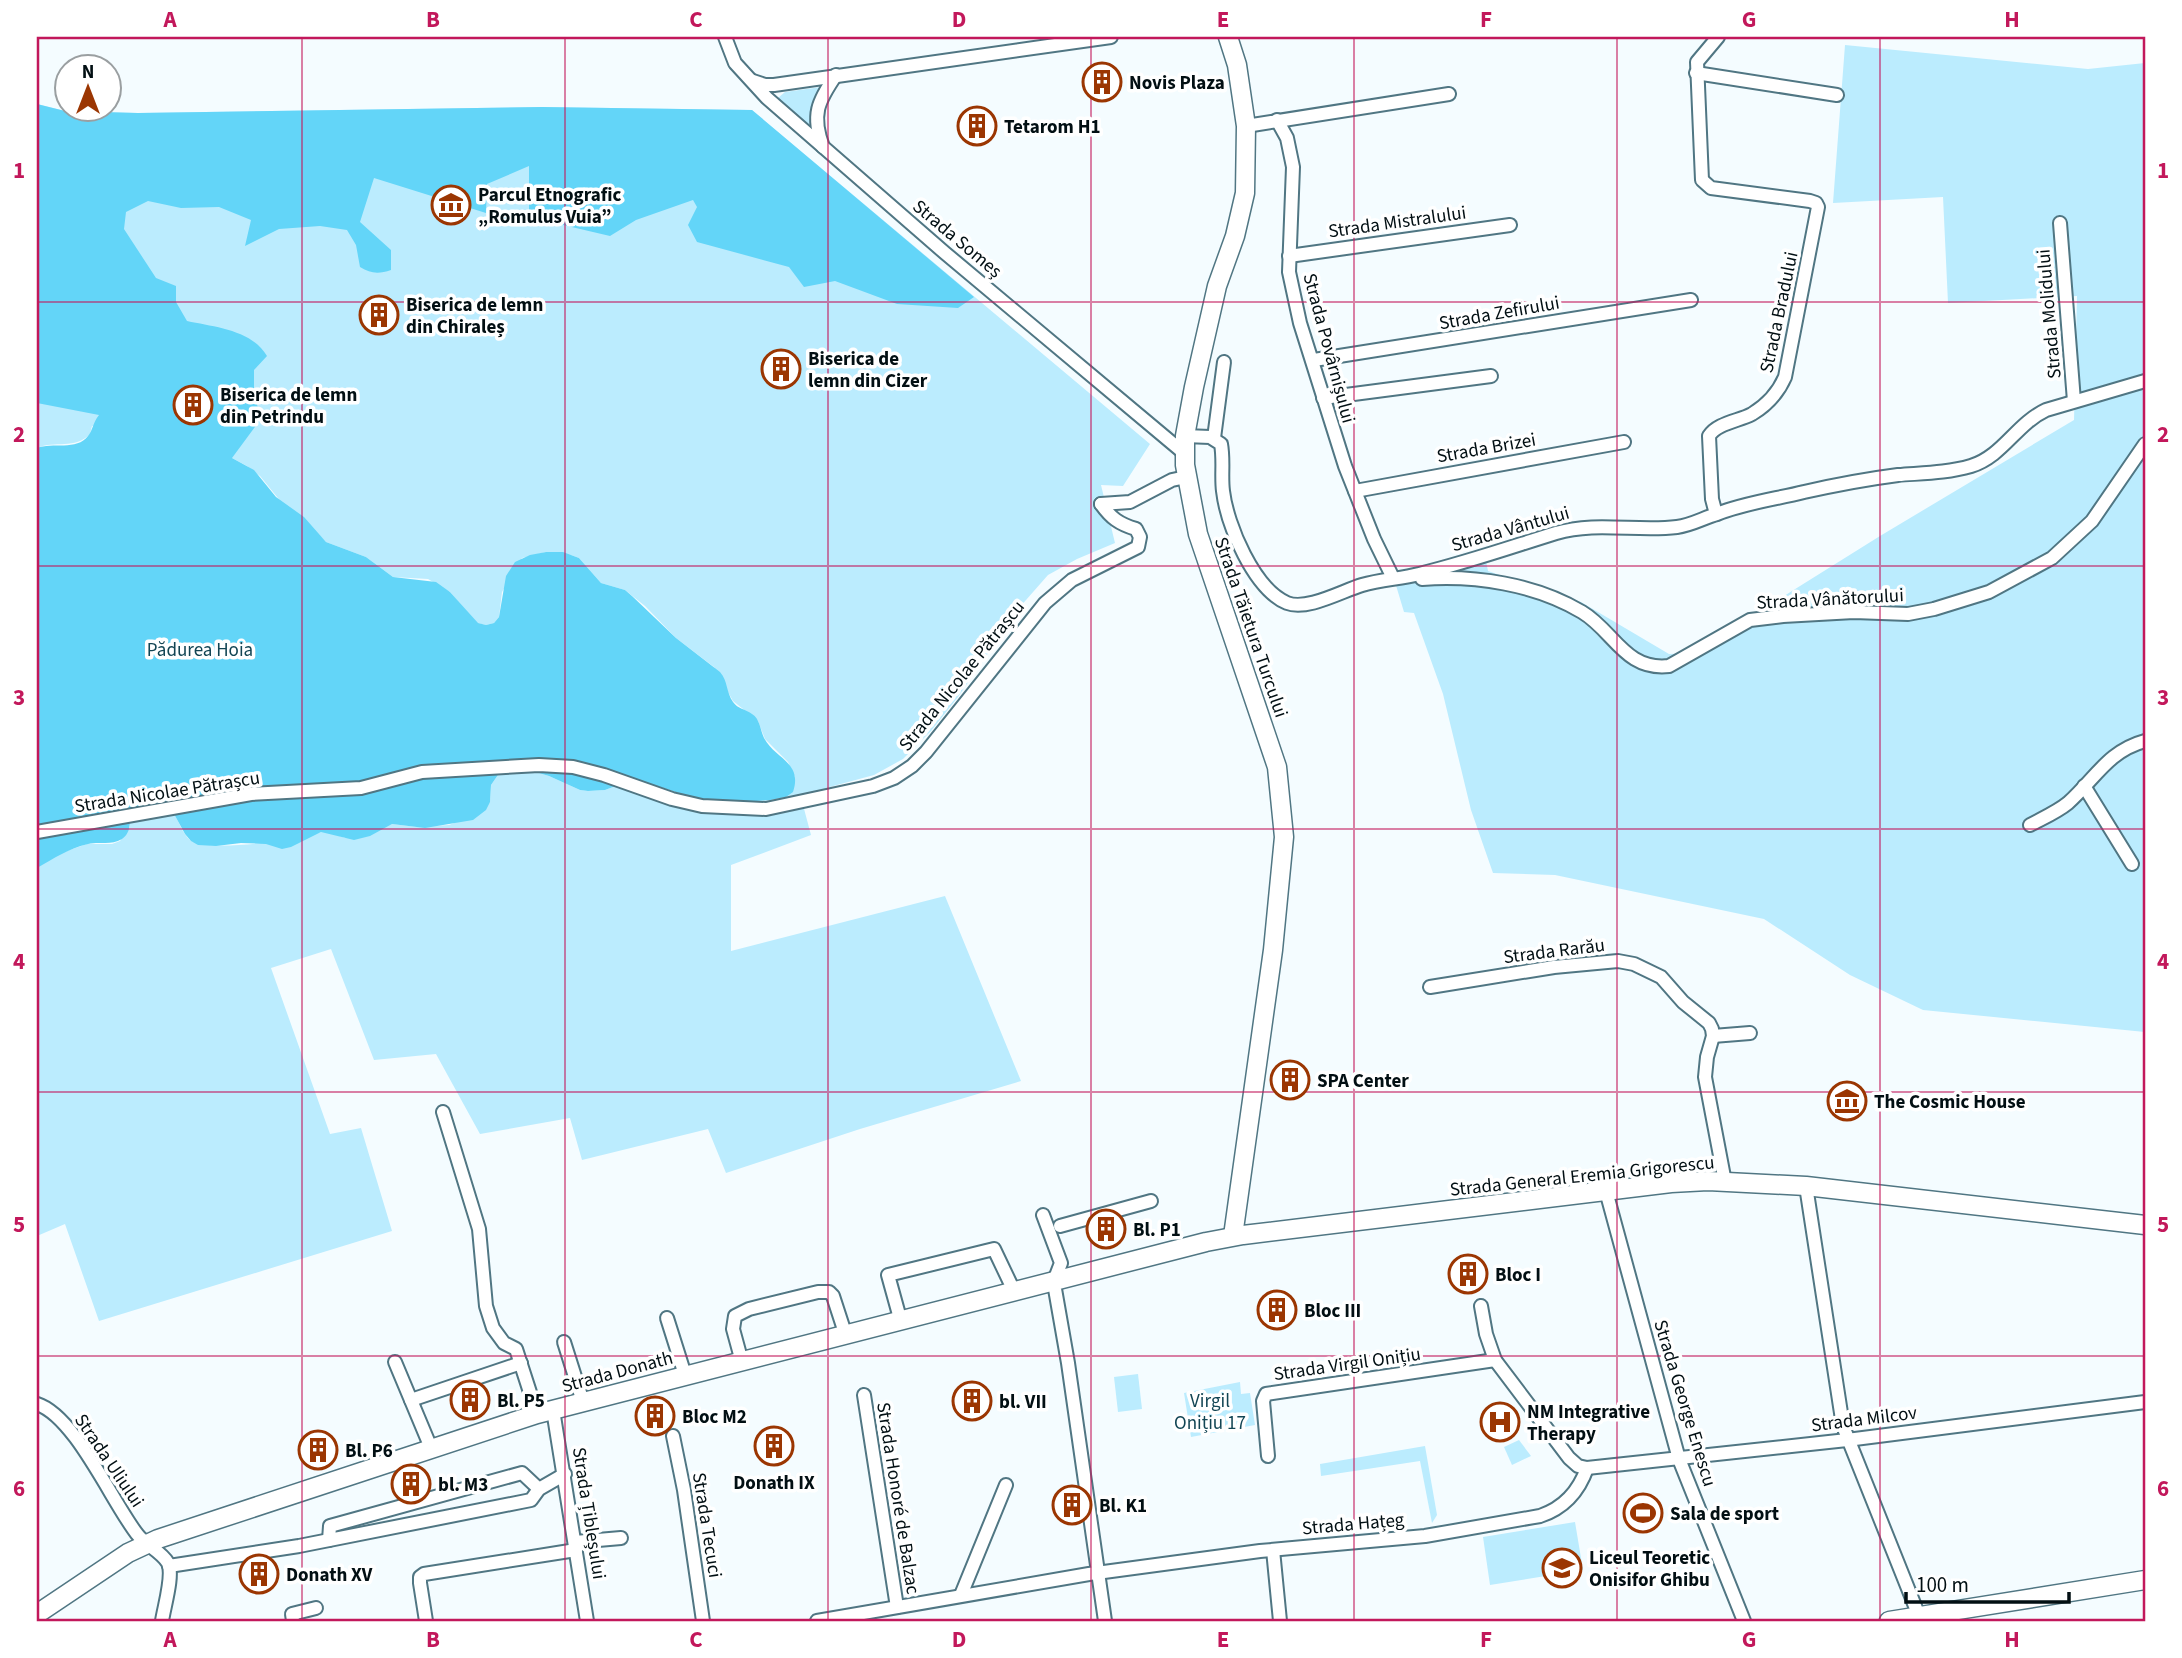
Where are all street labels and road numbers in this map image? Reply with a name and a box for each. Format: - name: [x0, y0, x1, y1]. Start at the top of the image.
- street label: Strada Someș: [906, 194, 1008, 285]
- street label: Strada Mistralului: [1326, 199, 1468, 246]
- street label: Strada Molidului: [2030, 248, 2069, 380]
- street label: Strada Bradului: [1753, 249, 1805, 375]
- street label: Strada Povârnișului: [1296, 270, 1362, 426]
- street label: Strada Zefirului: [1437, 290, 1562, 337]
- street label: Strada Brizei: [1435, 426, 1538, 470]
- street label: Strada Vântului: [1448, 500, 1573, 559]
- street label: Strada Tăietura Turcului: [1207, 534, 1294, 721]
- street label: Strada Vânătorului: [1756, 582, 1905, 617]
- street label: Strada Nicolae Pătrașcu: [893, 595, 1032, 757]
- street label: Strada Nicolae Pătrașcu: [73, 764, 262, 820]
- street label: Strada Rarău: [1502, 932, 1607, 971]
- street label: Strada General Eremia Grigorescu: [1448, 1149, 1716, 1204]
- street label: Strada George Enescu: [1646, 1317, 1723, 1490]
- street label: Strada Virgil Onițiu: [1272, 1341, 1423, 1388]
- street label: Strada Donath: [559, 1345, 676, 1400]
- street label: Strada Honoré de Balzac: [869, 1400, 926, 1596]
- street label: Strada Milcov: [1810, 1400, 1919, 1439]
- street label: Strada Uliului: [67, 1409, 150, 1513]
- street label: Strada Țibleșului: [565, 1445, 612, 1581]
- street label: Strada Tecuci: [685, 1471, 728, 1580]
- street label: Strada Hațeg: [1301, 1507, 1406, 1542]

